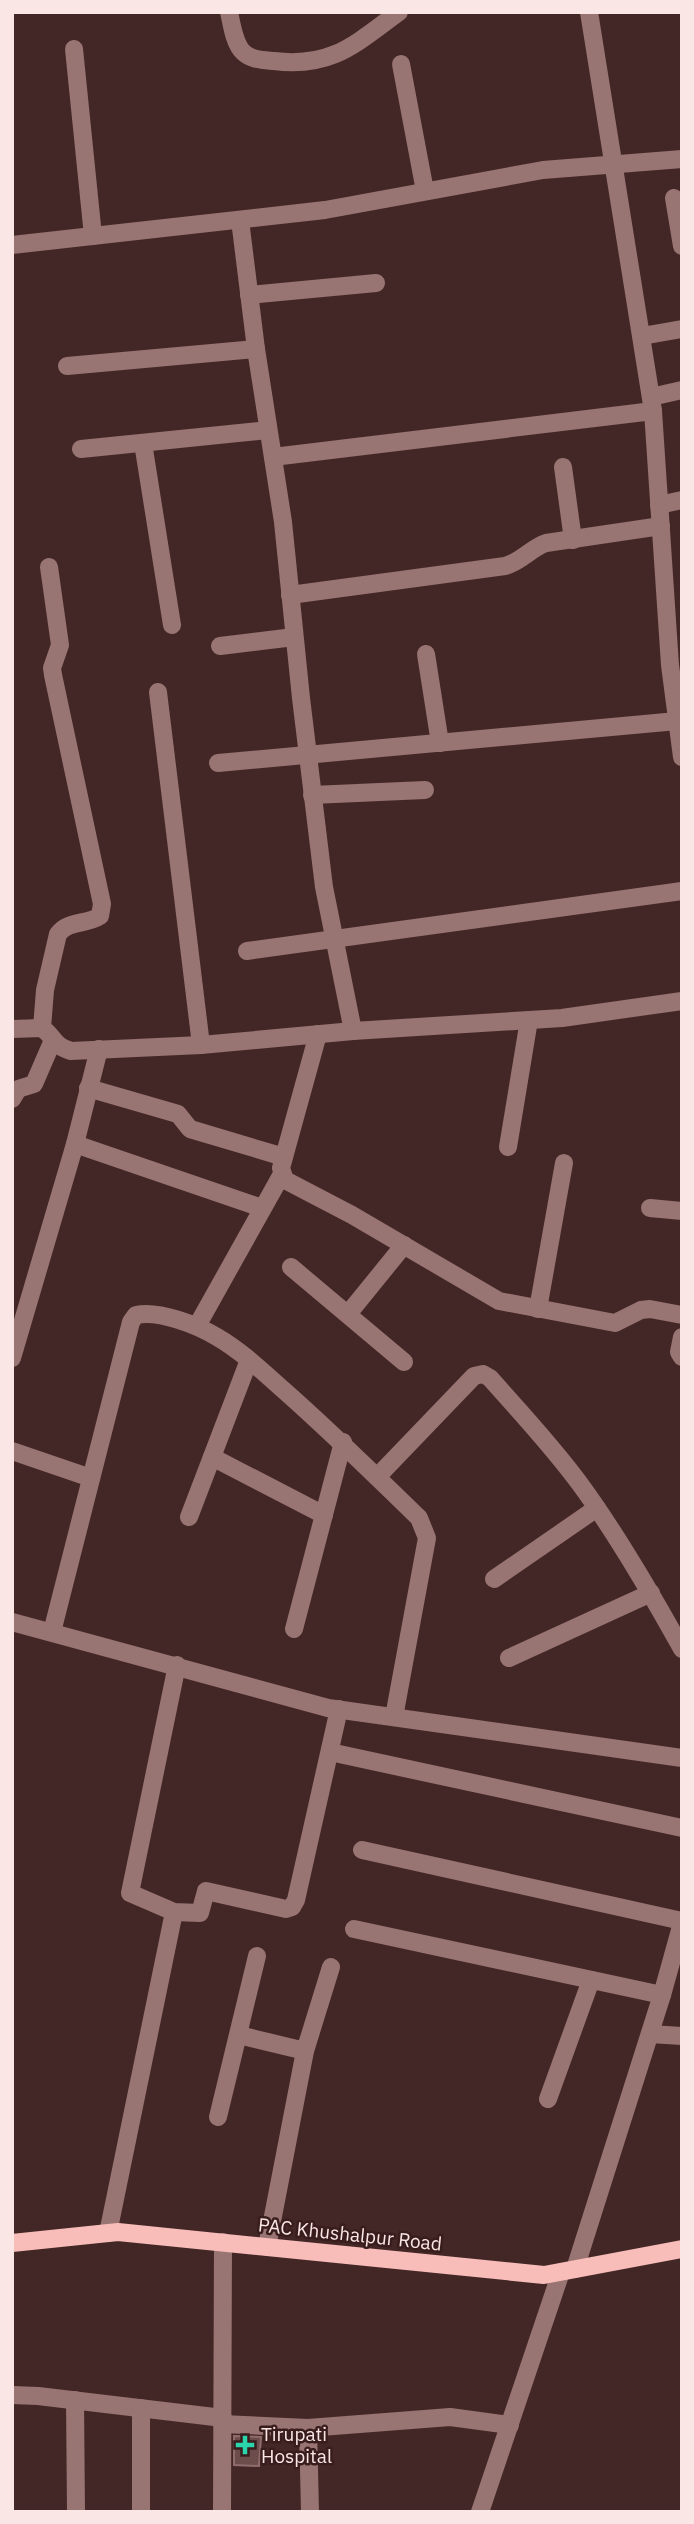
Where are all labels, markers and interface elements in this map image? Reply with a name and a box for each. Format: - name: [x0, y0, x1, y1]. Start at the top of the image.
- street label: PAC Khushalpur Road: [257, 2212, 443, 2256]
- place label: Tirupati Hospital: [261, 2422, 332, 2468]
- marker: Tirupati Hospital: [235, 2435, 255, 2455]

